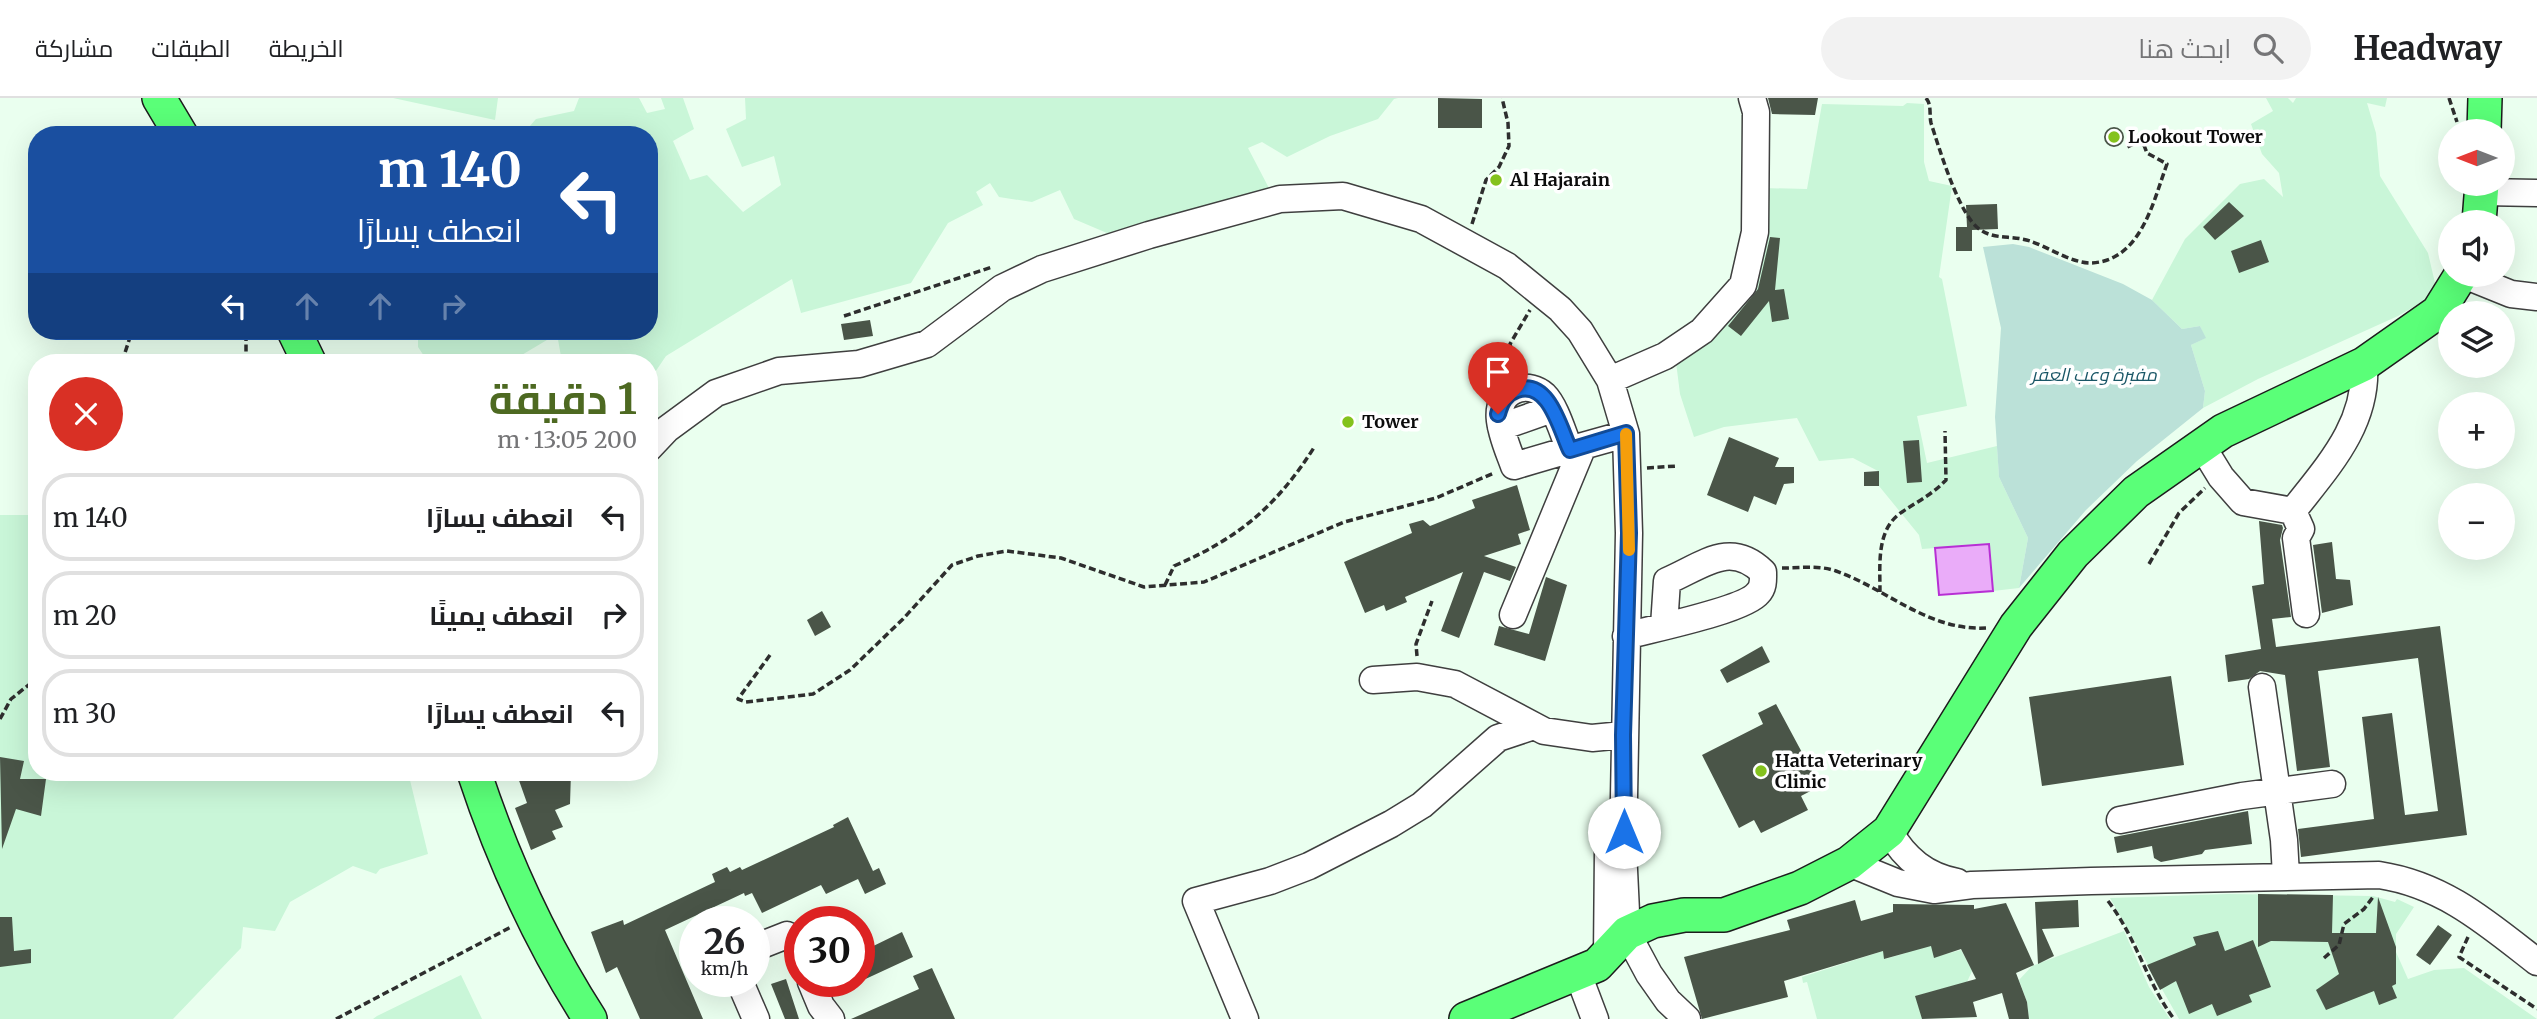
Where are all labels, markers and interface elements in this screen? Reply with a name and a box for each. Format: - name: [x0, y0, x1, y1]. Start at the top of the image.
- search box: [1821, 17, 2311, 80]
- text: Headway: [2353, 28, 2502, 69]
- icon: search: [2249, 29, 2287, 67]
- text: ابحث هنا: [2138, 32, 2231, 65]
- text: مشاركة: [35, 33, 113, 64]
- text: الطبقات: [151, 33, 231, 64]
- text: الخريطة: [269, 33, 344, 64]
- north arrow: [2438, 119, 2515, 196]
- map controls: [2438, 119, 2515, 560]
- place label: Lookout Tower: [2128, 125, 2263, 148]
- marker: Lookout Tower: [2106, 129, 2122, 145]
- text: 140 m: [378, 139, 522, 200]
- icon: left: [546, 154, 637, 245]
- place label: Al Hajarain: [1509, 168, 1610, 191]
- marker: Al Hajarain: [1488, 172, 1504, 188]
- button: sound: [2438, 210, 2515, 287]
- text: انعطف يسارًا: [357, 211, 522, 251]
- icon: left: [215, 287, 253, 325]
- icon: ahead: [288, 287, 326, 325]
- icon: ahead: [361, 287, 399, 325]
- icon: right: [434, 287, 472, 325]
- button: layers: [2438, 301, 2515, 378]
- pin: [1468, 342, 1528, 414]
- icon: arrive: [1479, 353, 1517, 391]
- park label: مفبرة وعب العفر: [2029, 363, 2157, 386]
- text: 1 دقيقة: [489, 373, 637, 425]
- button: close: [49, 377, 123, 451]
- button: +: [2438, 392, 2515, 469]
- place label: Tower: [1362, 410, 1419, 433]
- marker: Tower: [1340, 414, 1356, 430]
- text: 200 m · 13:05: [497, 425, 637, 454]
- button: −: [2438, 483, 2515, 560]
- icon: left: [595, 498, 633, 536]
- text: 140 m: [53, 501, 128, 534]
- text: انعطف يسارًا: [426, 501, 574, 534]
- icon: right: [595, 596, 633, 634]
- text: 20 m: [53, 599, 117, 632]
- text: انعطف يمينًا: [429, 599, 574, 632]
- icon: left: [595, 694, 633, 732]
- text: 30 m: [53, 697, 116, 730]
- text: انعطف يسارًا: [426, 697, 574, 730]
- place label: Hatta Veterinary Clinic: [1775, 749, 1923, 793]
- marker: Hatta Veterinary Clinic: [1753, 763, 1769, 779]
- position arrow: [1587, 795, 1661, 869]
- speed limit sign: 30: [784, 906, 875, 997]
- text: 26: [704, 920, 745, 964]
- text: km/h: [701, 957, 748, 980]

